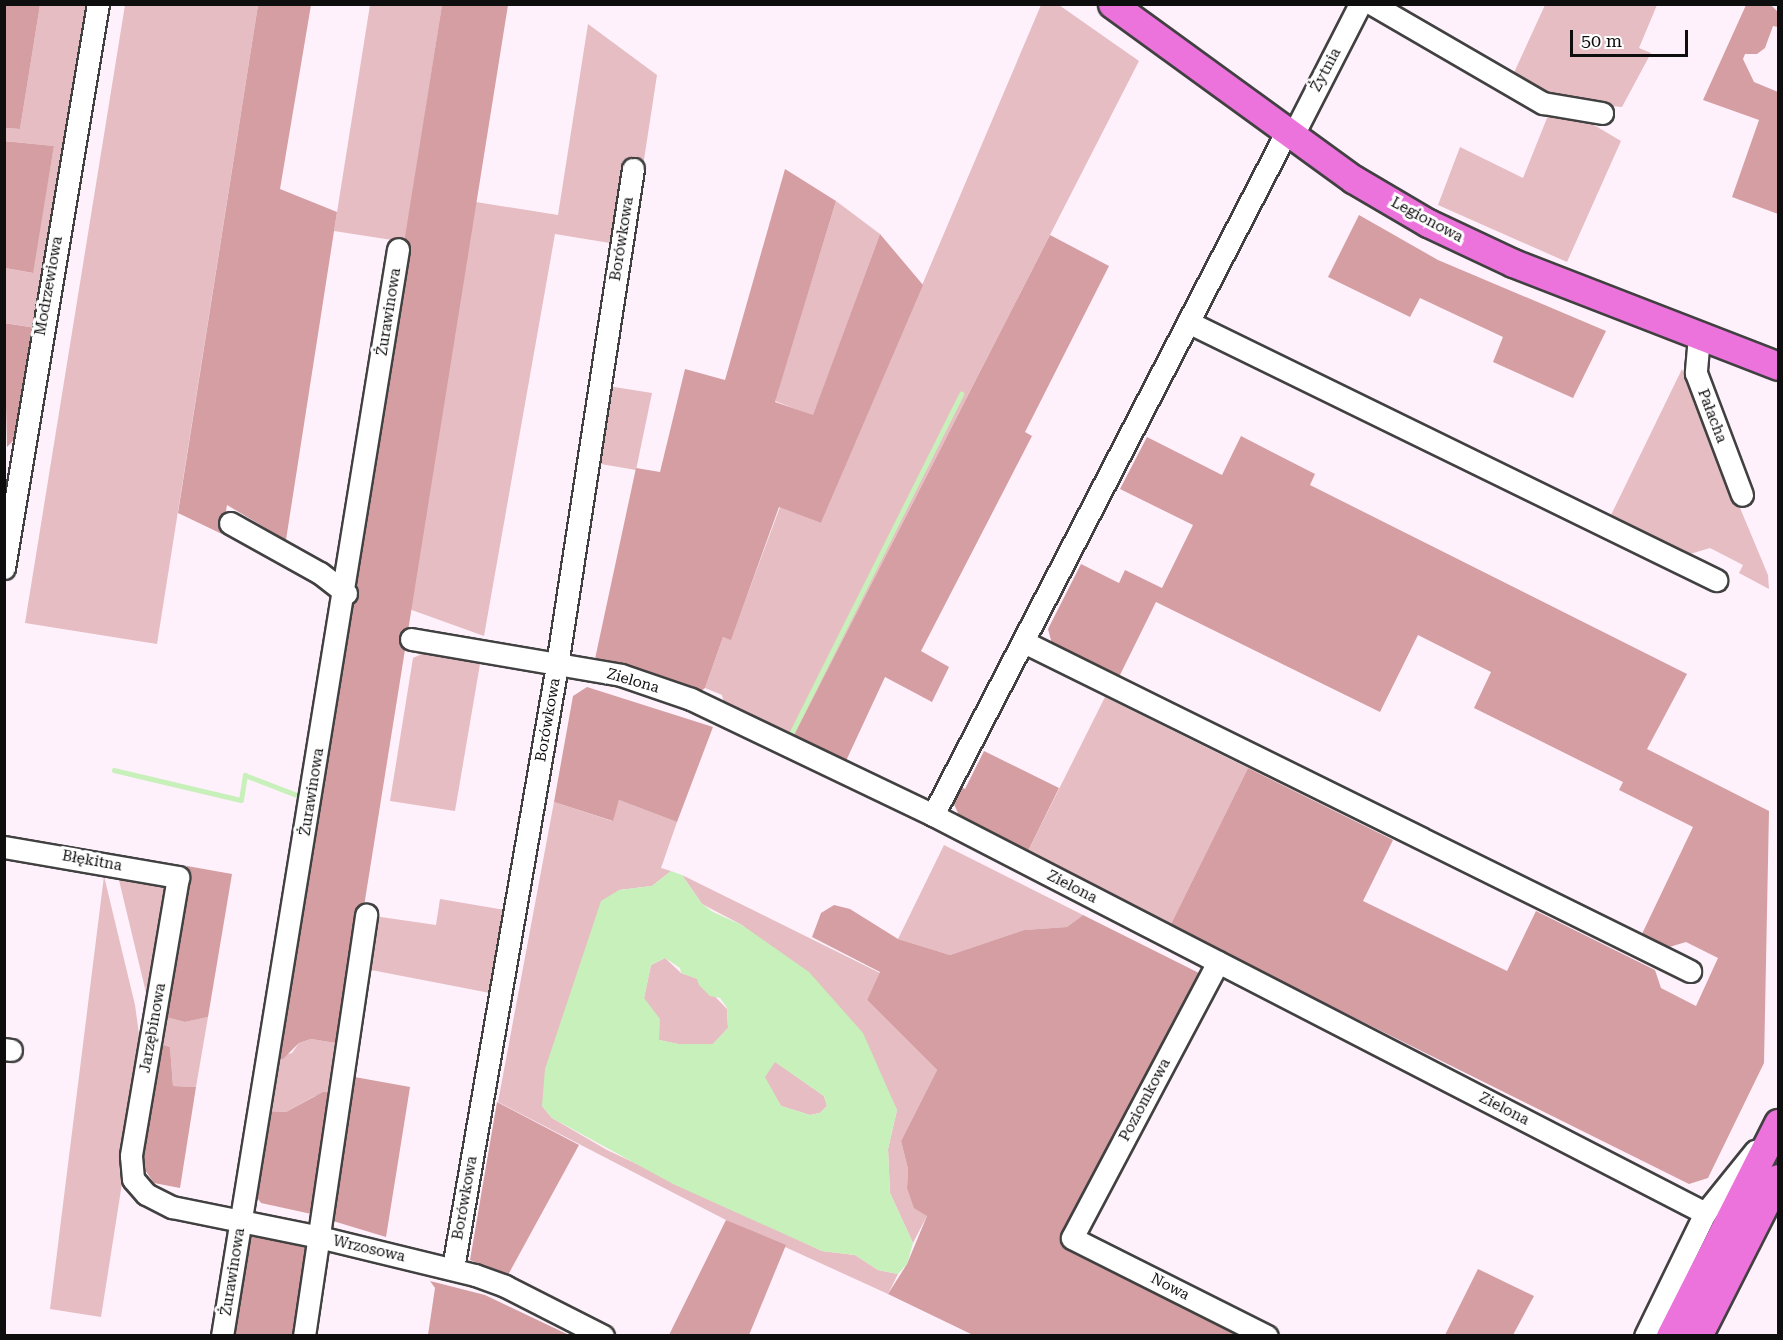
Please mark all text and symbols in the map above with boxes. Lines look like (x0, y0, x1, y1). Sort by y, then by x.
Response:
scale bar (1573, 18, 1692, 56)
text: 50 m (1581, 30, 1622, 51)
street label: Żytnia (1307, 45, 1345, 95)
street label: Legionowa (1388, 194, 1466, 246)
street label: Borówkowa (606, 196, 638, 282)
street label: Modrzewiowa (31, 235, 67, 337)
street label: Żurawinowa (373, 267, 405, 357)
street label: Pałacha (1694, 386, 1730, 446)
street label: Zielona (605, 665, 661, 697)
street label: Borówkowa (532, 677, 564, 763)
street label: Żurawinowa (296, 747, 328, 837)
street label: Błękitna (61, 847, 123, 875)
street label: Zielona (1044, 867, 1100, 907)
street label: Jarzębinowa (136, 982, 170, 1074)
street label: Poziomkowa (1116, 1055, 1174, 1145)
street label: Zielona (1476, 1089, 1532, 1129)
street label: Borówkowa (449, 1155, 481, 1241)
street label: Żurawinowa (217, 1227, 249, 1317)
street label: Wrzosowa (331, 1232, 407, 1266)
street label: Nowa (1148, 1270, 1192, 1304)

